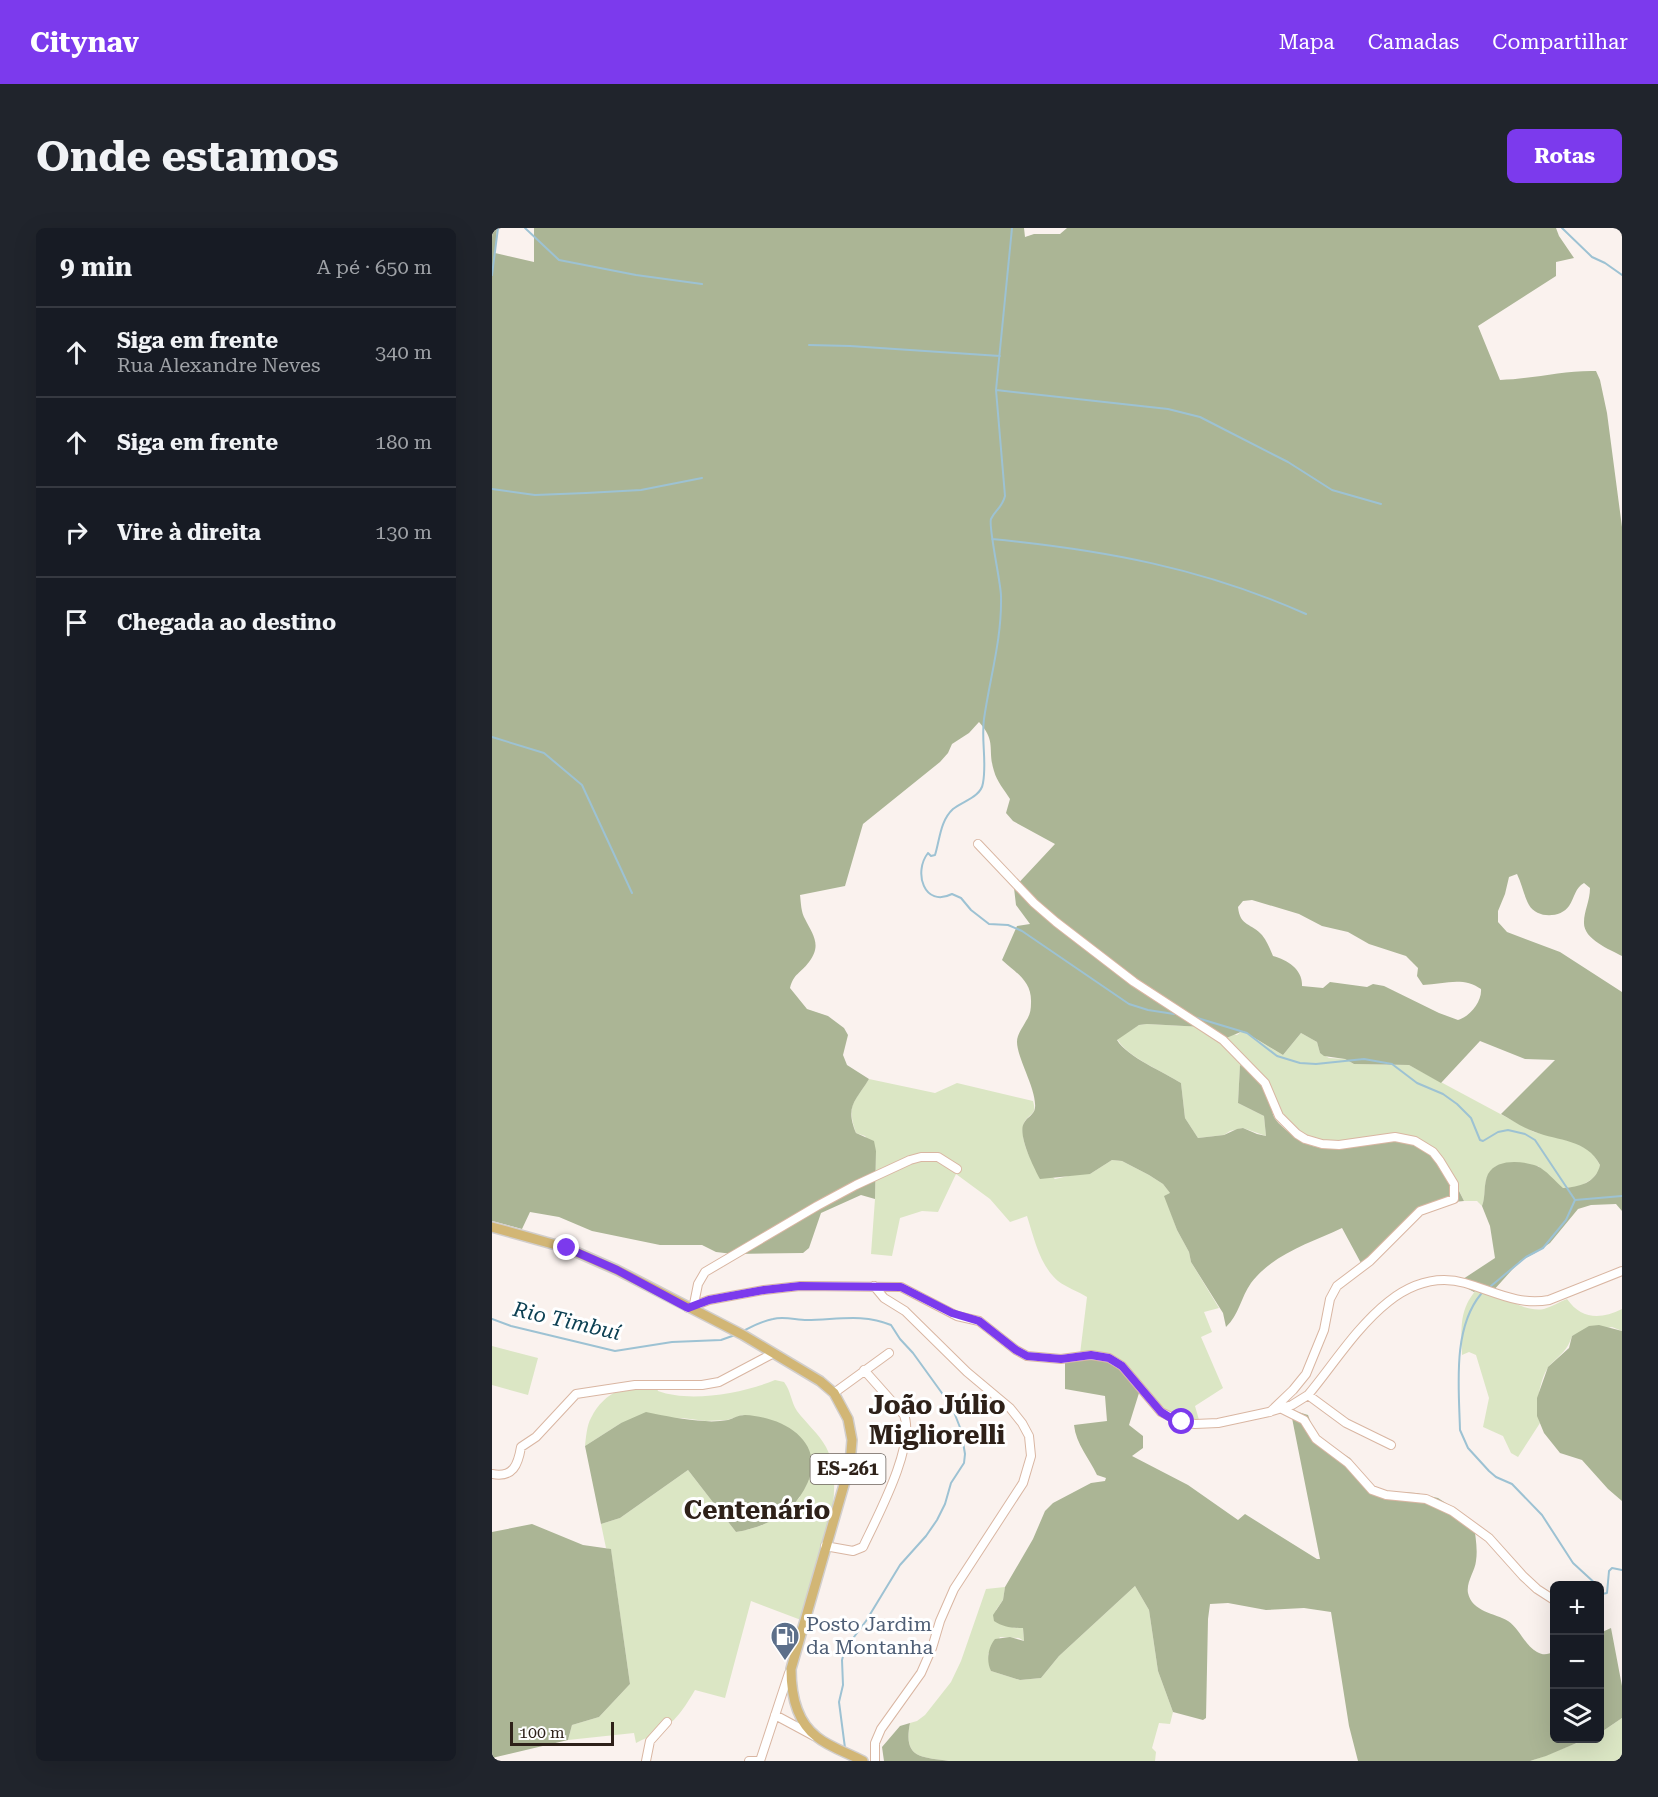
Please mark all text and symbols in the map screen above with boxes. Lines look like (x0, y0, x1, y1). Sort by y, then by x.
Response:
text: Citynav (30, 26, 139, 59)
text: Mapa (1279, 30, 1335, 54)
text: Camadas (1368, 30, 1459, 54)
text: Compartilhar (1492, 30, 1628, 54)
button: Rotas (1507, 129, 1622, 183)
text: Onde estamos (36, 132, 339, 181)
text: 9 min (60, 252, 132, 282)
text: A pé · 650 m (317, 255, 432, 279)
text: Siga em frente (117, 328, 278, 353)
icon: ahead (60, 336, 93, 369)
text: 340 m (375, 340, 432, 364)
text: Rua Alexandre Neves (117, 353, 320, 377)
icon: ahead (60, 426, 93, 459)
text: Siga em frente (117, 430, 278, 455)
text: 180 m (375, 430, 432, 454)
icon: right (60, 516, 93, 549)
text: Vire à direita (117, 520, 261, 545)
text: 130 m (375, 520, 432, 544)
icon: arrive (60, 606, 93, 639)
text: Chegada ao destino (117, 610, 336, 635)
route end (553, 1234, 579, 1260)
water label: Rio Timbuí (510, 1297, 623, 1345)
district label: João Júlio Migliorelli (869, 1390, 1006, 1450)
route start (1168, 1408, 1194, 1434)
road number: ES-261 (810, 1454, 886, 1484)
district label: Centenário (684, 1495, 830, 1525)
map controls (1550, 1581, 1604, 1743)
button: + (1550, 1581, 1604, 1635)
place label: Posto Jardim da Montanha (806, 1612, 933, 1659)
fuel station icon: Posto Jardim da Montanha (769, 1620, 801, 1662)
button: − (1550, 1635, 1604, 1689)
button: layers (1550, 1689, 1604, 1743)
scale bar (510, 1719, 614, 1746)
text: 100 m (519, 1723, 565, 1742)

